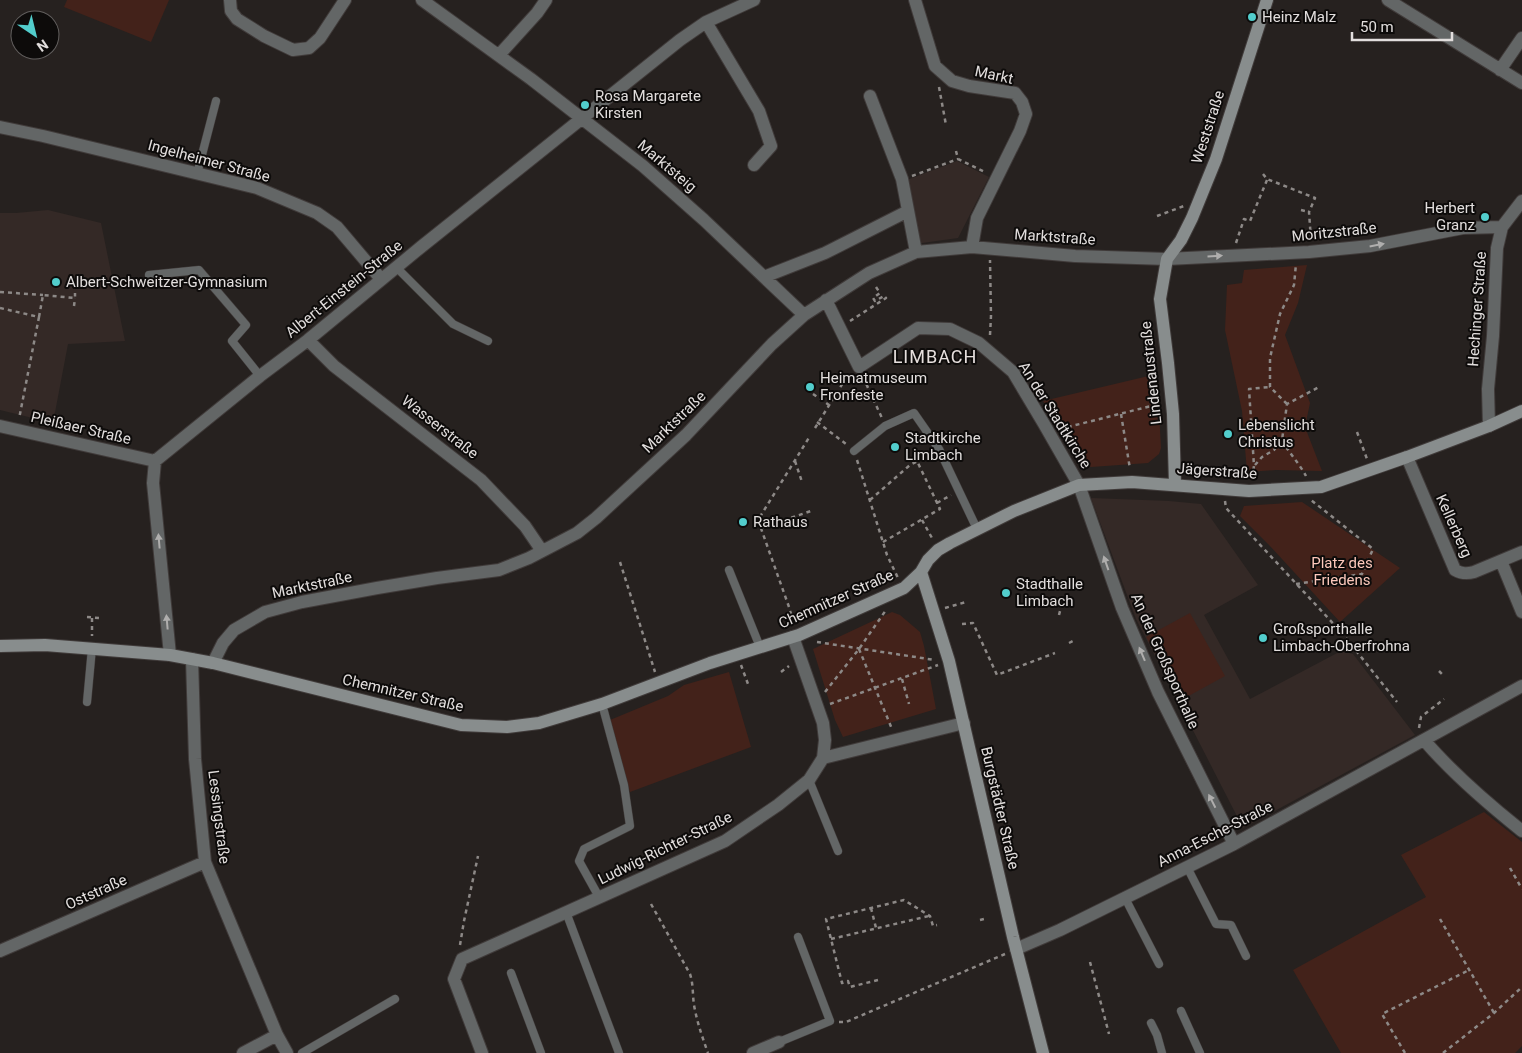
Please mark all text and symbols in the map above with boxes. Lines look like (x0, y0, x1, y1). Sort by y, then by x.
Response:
place label: Heinz Malz (1262, 8, 1336, 26)
north arrow (10, 10, 60, 60)
scale bar (1352, 10, 1452, 42)
marker: Heinz Malz (1246, 11, 1258, 23)
text: 50 m (1360, 18, 1394, 36)
text: N (34, 36, 51, 55)
street label: Markt (973, 62, 1015, 88)
place label: Rosa Margarete Kirsten (595, 87, 701, 122)
street label: Weststraße (1188, 88, 1228, 166)
marker: Rosa Margarete Kirsten (579, 99, 591, 111)
street label: Ingelheimer Straße (146, 136, 272, 186)
street label: Marktsteig (634, 136, 700, 196)
place label: Herbert Granz (1425, 199, 1475, 234)
marker: Herbert Granz (1479, 211, 1491, 223)
street label: Moritzstraße (1291, 219, 1377, 245)
street label: Marktstraße (1014, 225, 1096, 249)
street label: Albert-Einstein-Straße (282, 236, 406, 342)
one-way arrow (1370, 240, 1386, 248)
street label: Hechinger Straße (1464, 251, 1490, 367)
one-way arrow (1208, 252, 1224, 260)
place label: Albert-Schweitzer-Gymnasium (66, 273, 267, 291)
marker: Albert-Schweitzer-Gymnasium (50, 276, 62, 288)
street label: Lindenaustraße (1137, 320, 1165, 425)
district label: LIMBACH (893, 346, 977, 367)
street label: An der Stadtkirche (1015, 358, 1095, 472)
place label: Heimatmuseum Fronfeste (820, 369, 927, 404)
marker: Heimatmuseum Fronfeste (804, 381, 816, 393)
street label: Marktstraße (638, 387, 710, 457)
street label: Wasserstraße (398, 392, 482, 463)
street label: Pleißaer Straße (29, 408, 133, 448)
place label: Lebenslicht Christus (1238, 416, 1315, 451)
marker: Lebenslicht Christus (1222, 428, 1234, 440)
place label: Stadtkirche Limbach (905, 429, 981, 464)
marker: Stadtkirche Limbach (889, 441, 901, 453)
street label: Jägerstraße (1176, 459, 1258, 483)
street label: Kellerberg (1432, 492, 1476, 560)
place label: Rathaus (753, 513, 808, 531)
marker: Rathaus (737, 516, 749, 528)
one-way arrow (154, 533, 162, 549)
park label: Platz des Friedens (1311, 554, 1373, 589)
one-way arrow (1102, 555, 1109, 570)
street label: Chemnitzer Straße (776, 566, 896, 632)
street label: Marktstraße (270, 568, 354, 602)
place label: Stadthalle Limbach (1016, 575, 1083, 610)
marker: Stadthalle Limbach (1000, 587, 1012, 599)
street label: An der Großsporthalle (1127, 590, 1203, 732)
one-way arrow (163, 614, 171, 630)
place label: Großsporthalle Limbach-Oberfrohna (1273, 620, 1410, 655)
marker: Großsporthalle Limbach-Oberfrohna (1257, 632, 1269, 644)
one-way arrow (1137, 647, 1145, 661)
street label: Chemnitzer Straße (341, 670, 465, 716)
street label: Burgstädter Straße (977, 745, 1023, 871)
street label: Lessingstraße (204, 769, 234, 865)
one-way arrow (1208, 794, 1216, 808)
street label: Anna-Esche-Straße (1154, 797, 1276, 871)
street label: Ludwig-Richter-Straße (595, 808, 735, 888)
street label: Oststraße (62, 870, 130, 914)

